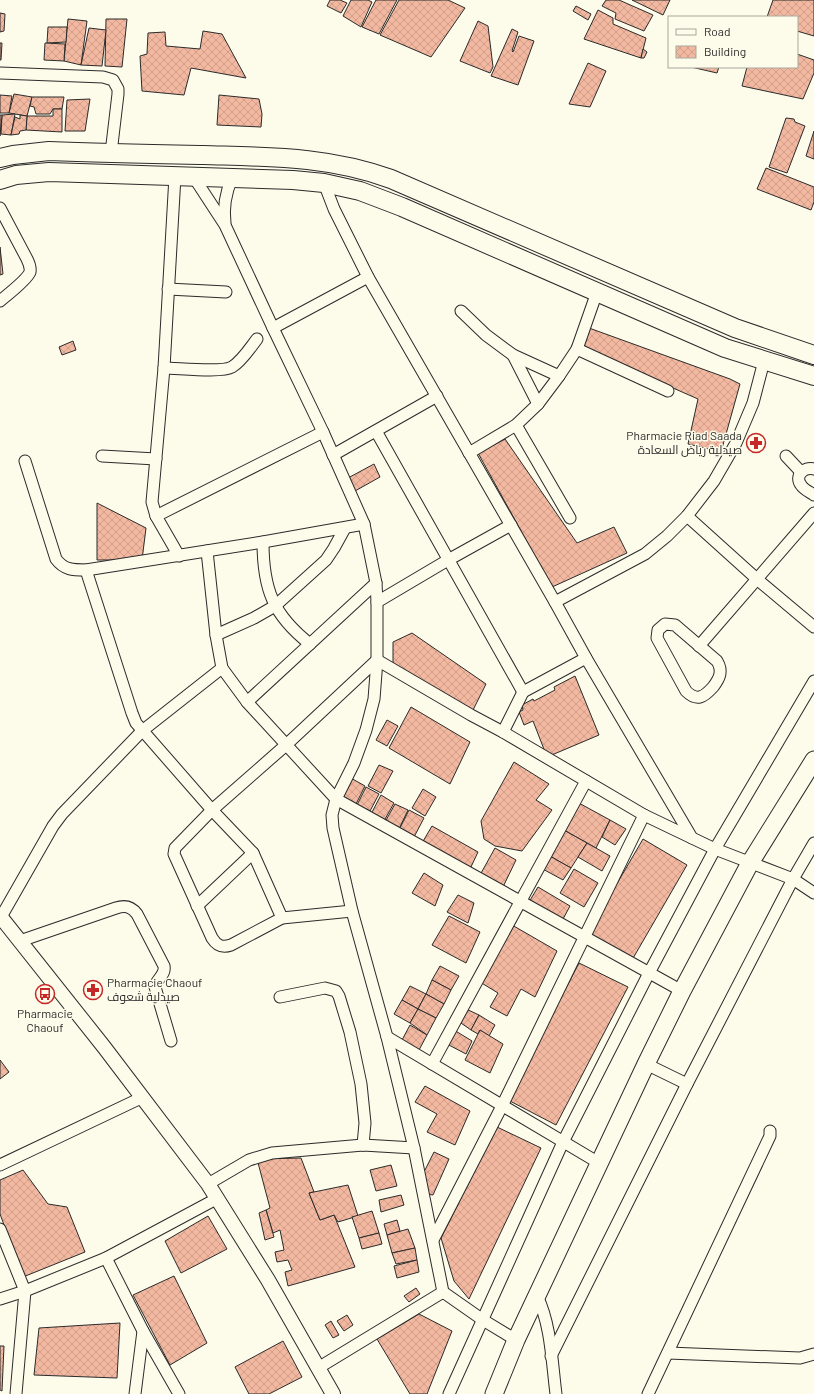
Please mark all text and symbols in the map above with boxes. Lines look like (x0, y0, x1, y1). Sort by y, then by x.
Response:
legend (668, 16, 798, 68)
text: Road (704, 24, 731, 38)
text: Building (704, 44, 746, 58)
place label: Pharmacie Riad Saada صيدلية رياض السعادة (626, 428, 742, 457)
pharmacy icon: Pharmacie Riad Saada صيدلية رياض السعادة (745, 432, 767, 454)
place label: Pharmacie Chaouf صيدلية شعوف (107, 975, 202, 1004)
pharmacy icon: Pharmacie Chaouf صيدلية شعوف (82, 979, 104, 1001)
bus stop icon: Pharmacie Chaouf (34, 983, 56, 1005)
place label: Pharmacie Chaouf (17, 1006, 73, 1034)

